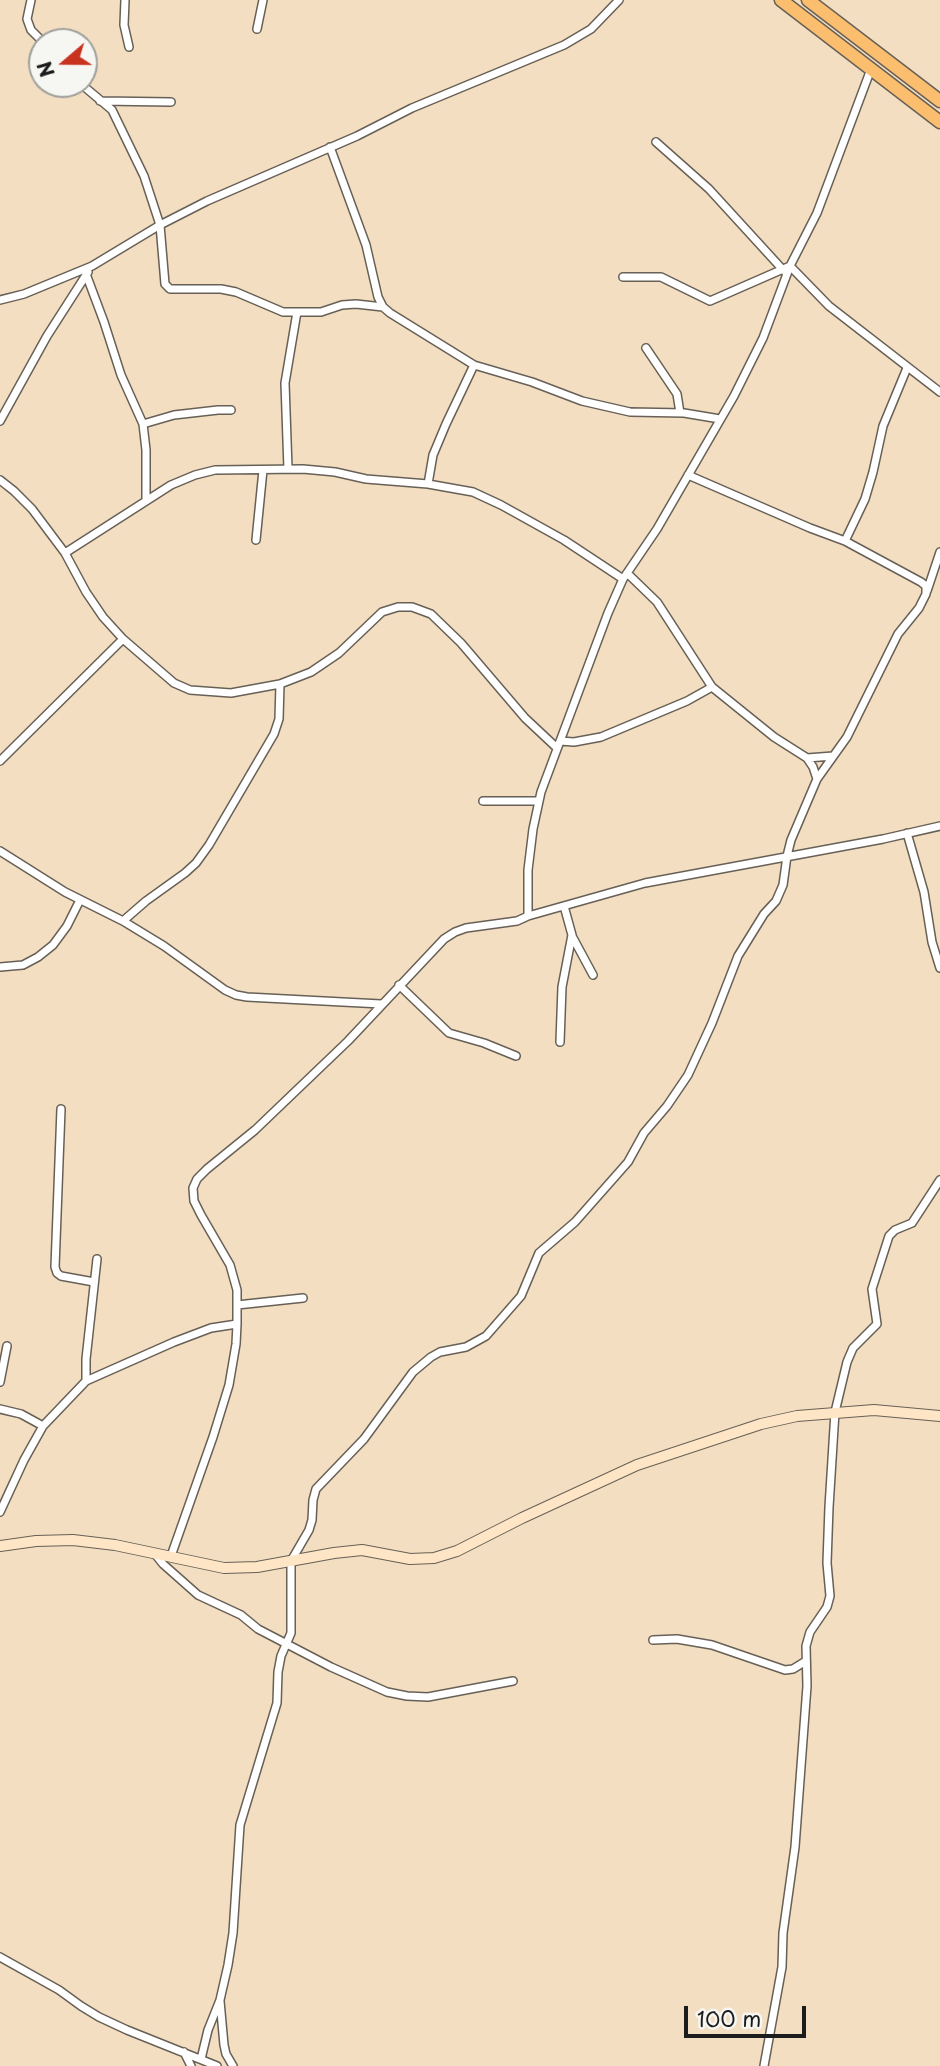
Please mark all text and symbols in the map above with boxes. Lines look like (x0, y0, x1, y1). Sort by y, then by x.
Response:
north arrow (28, 28, 98, 98)
text: N (29, 58, 61, 81)
scale bar (688, 1993, 810, 2037)
text: 100 m (697, 2002, 761, 2034)

